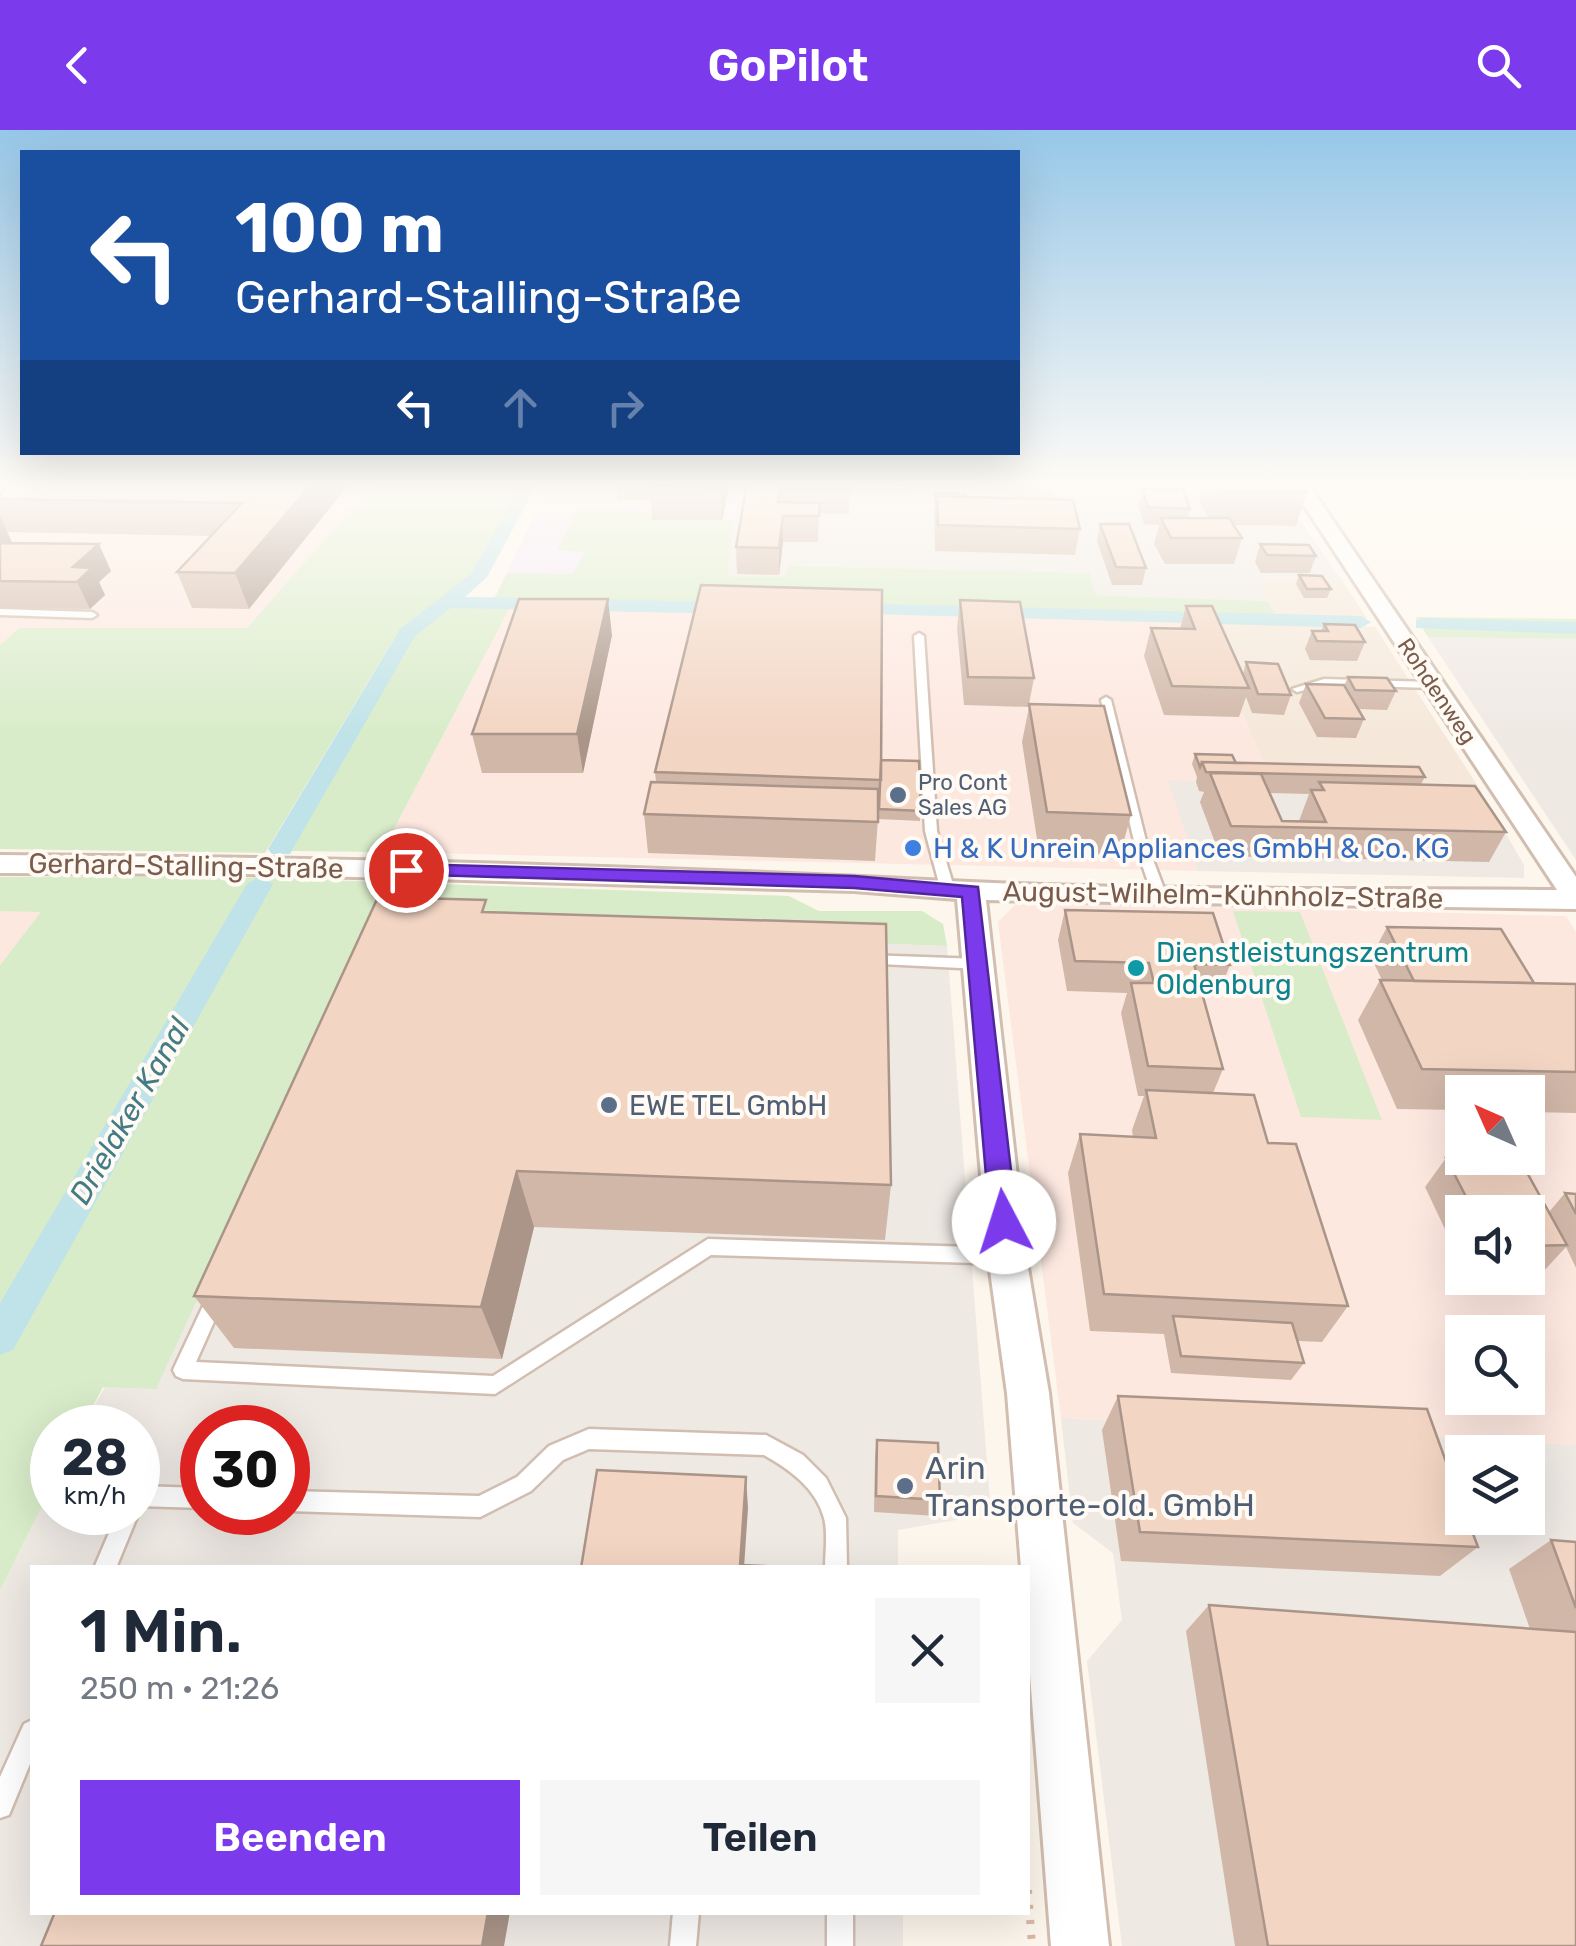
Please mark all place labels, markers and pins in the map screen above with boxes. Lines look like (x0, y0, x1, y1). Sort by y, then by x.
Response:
place label: Pro Cont Sales AG (918, 769, 1008, 821)
marker: Pro Cont Sales AG (887, 784, 909, 806)
pin (364, 828, 449, 913)
place label: H & K Unrein Appliances GmbH & Co. KG (933, 832, 1450, 865)
marker: H & K Unrein Appliances GmbH & Co. KG (902, 837, 924, 859)
place label: Dienstleistungszentrum Oldenburg (1156, 936, 1469, 1001)
marker: Dienstleistungszentrum Oldenburg (1125, 957, 1147, 979)
place label: EWE TEL GmbH (629, 1089, 827, 1122)
marker: EWE TEL GmbH (598, 1094, 620, 1116)
place label: Arin Transporte-old. GmbH (925, 1449, 1255, 1524)
marker: Arin Transporte-old. GmbH (894, 1475, 916, 1497)

